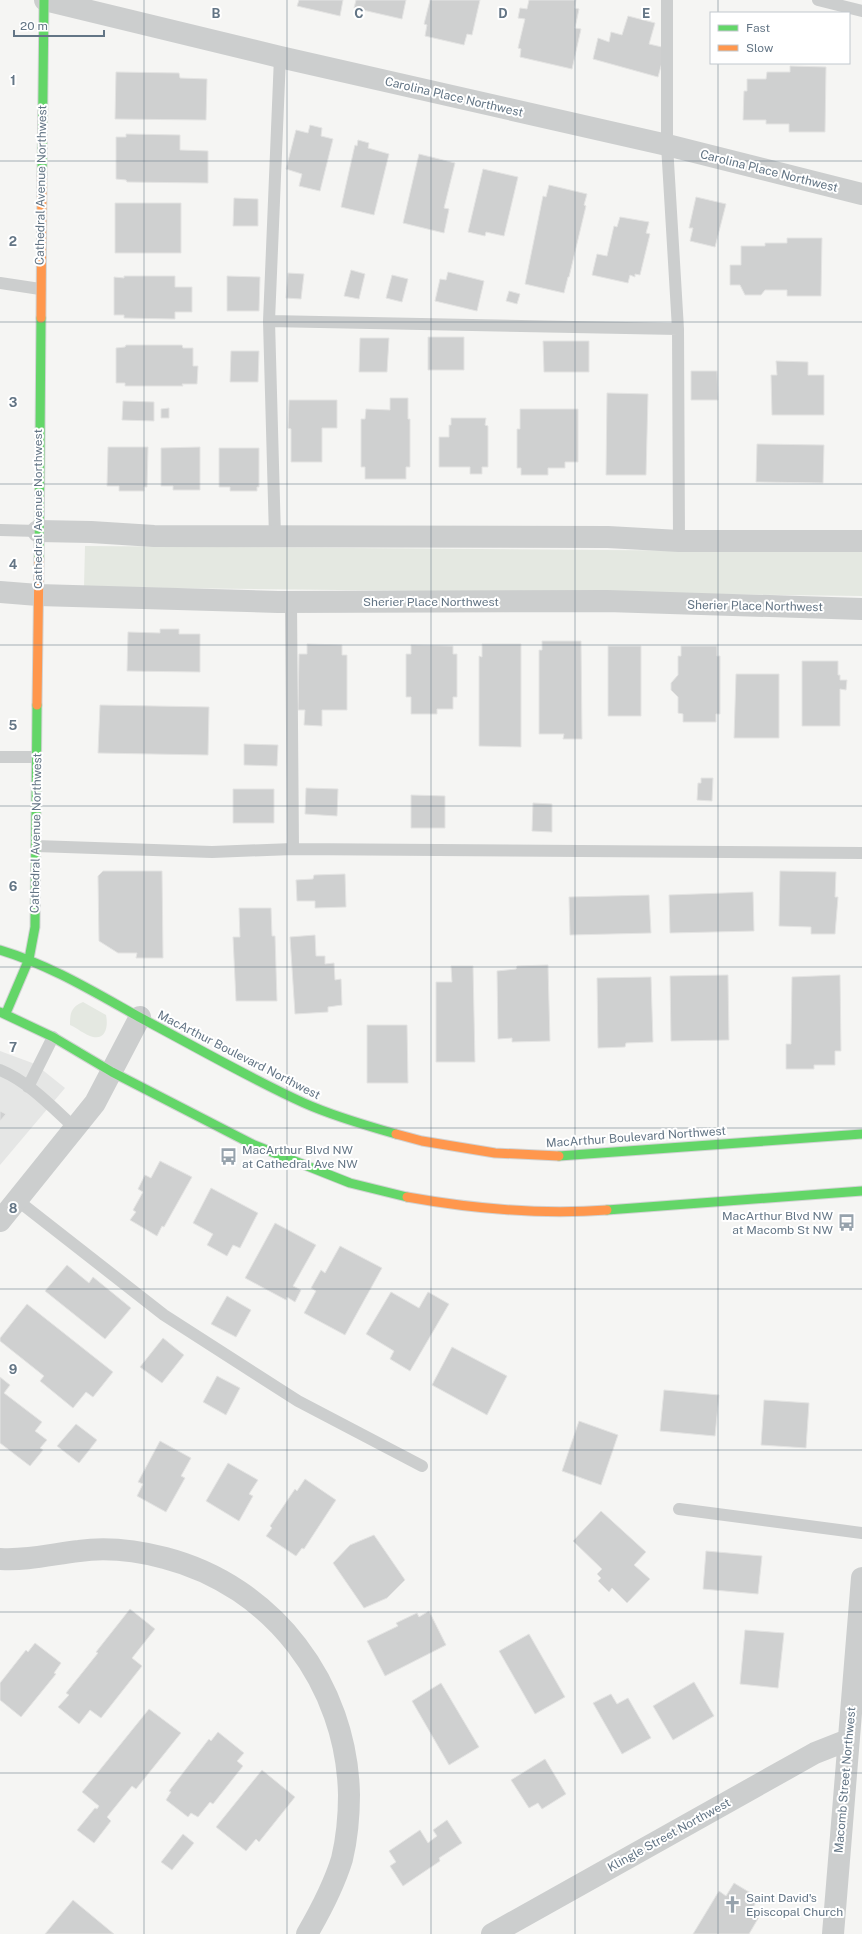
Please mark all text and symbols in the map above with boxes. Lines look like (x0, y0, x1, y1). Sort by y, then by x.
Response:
text: B (212, 6, 221, 21)
text: C (354, 6, 364, 21)
text: D (498, 6, 508, 21)
text: E (642, 6, 650, 21)
scale bar (14, 12, 104, 38)
legend (710, 12, 850, 64)
text: 20 m (20, 19, 48, 33)
text: Fast (746, 21, 771, 35)
text: Slow (746, 41, 774, 55)
text: 1 (10, 73, 16, 88)
street label: Carolina Place Northwest (383, 74, 525, 120)
street label: Cathedral Avenue Northwest (33, 104, 49, 265)
street label: Carolina Place Northwest (699, 147, 840, 195)
text: 2 (9, 234, 17, 249)
text: 3 (9, 395, 18, 410)
street label: Cathedral Avenue Northwest (31, 429, 45, 589)
text: 4 (9, 557, 18, 572)
street label: Sherier Place Northwest (363, 595, 499, 609)
street label: Sherier Place Northwest (687, 598, 823, 614)
text: 5 (9, 718, 18, 733)
street label: Cathedral Avenue Northwest (28, 752, 44, 913)
text: 6 (9, 879, 18, 894)
street label: MacArthur Boulevard Northwest (155, 1008, 323, 1102)
text: 7 (9, 1040, 17, 1055)
street label: MacArthur Boulevard Northwest (546, 1124, 727, 1150)
place label: MacArthur Blvd NW at Cathedral Ave NW (242, 1143, 358, 1171)
bus stop icon: MacArthur Blvd NW at Cathedral Ave NW (219, 1147, 239, 1167)
text: 8 (9, 1201, 18, 1216)
place label: MacArthur Blvd NW at Macomb St NW (722, 1209, 834, 1237)
bus stop icon: MacArthur Blvd NW at Macomb St NW (836, 1213, 856, 1233)
text: 9 (9, 1362, 17, 1377)
street label: Macomb Street Northwest (832, 1706, 858, 1854)
street label: Klingle Street Northwest (605, 1795, 733, 1875)
place label: Saint David's Episcopal Church (746, 1891, 843, 1919)
church icon: Saint David's Episcopal Church (723, 1895, 743, 1915)

